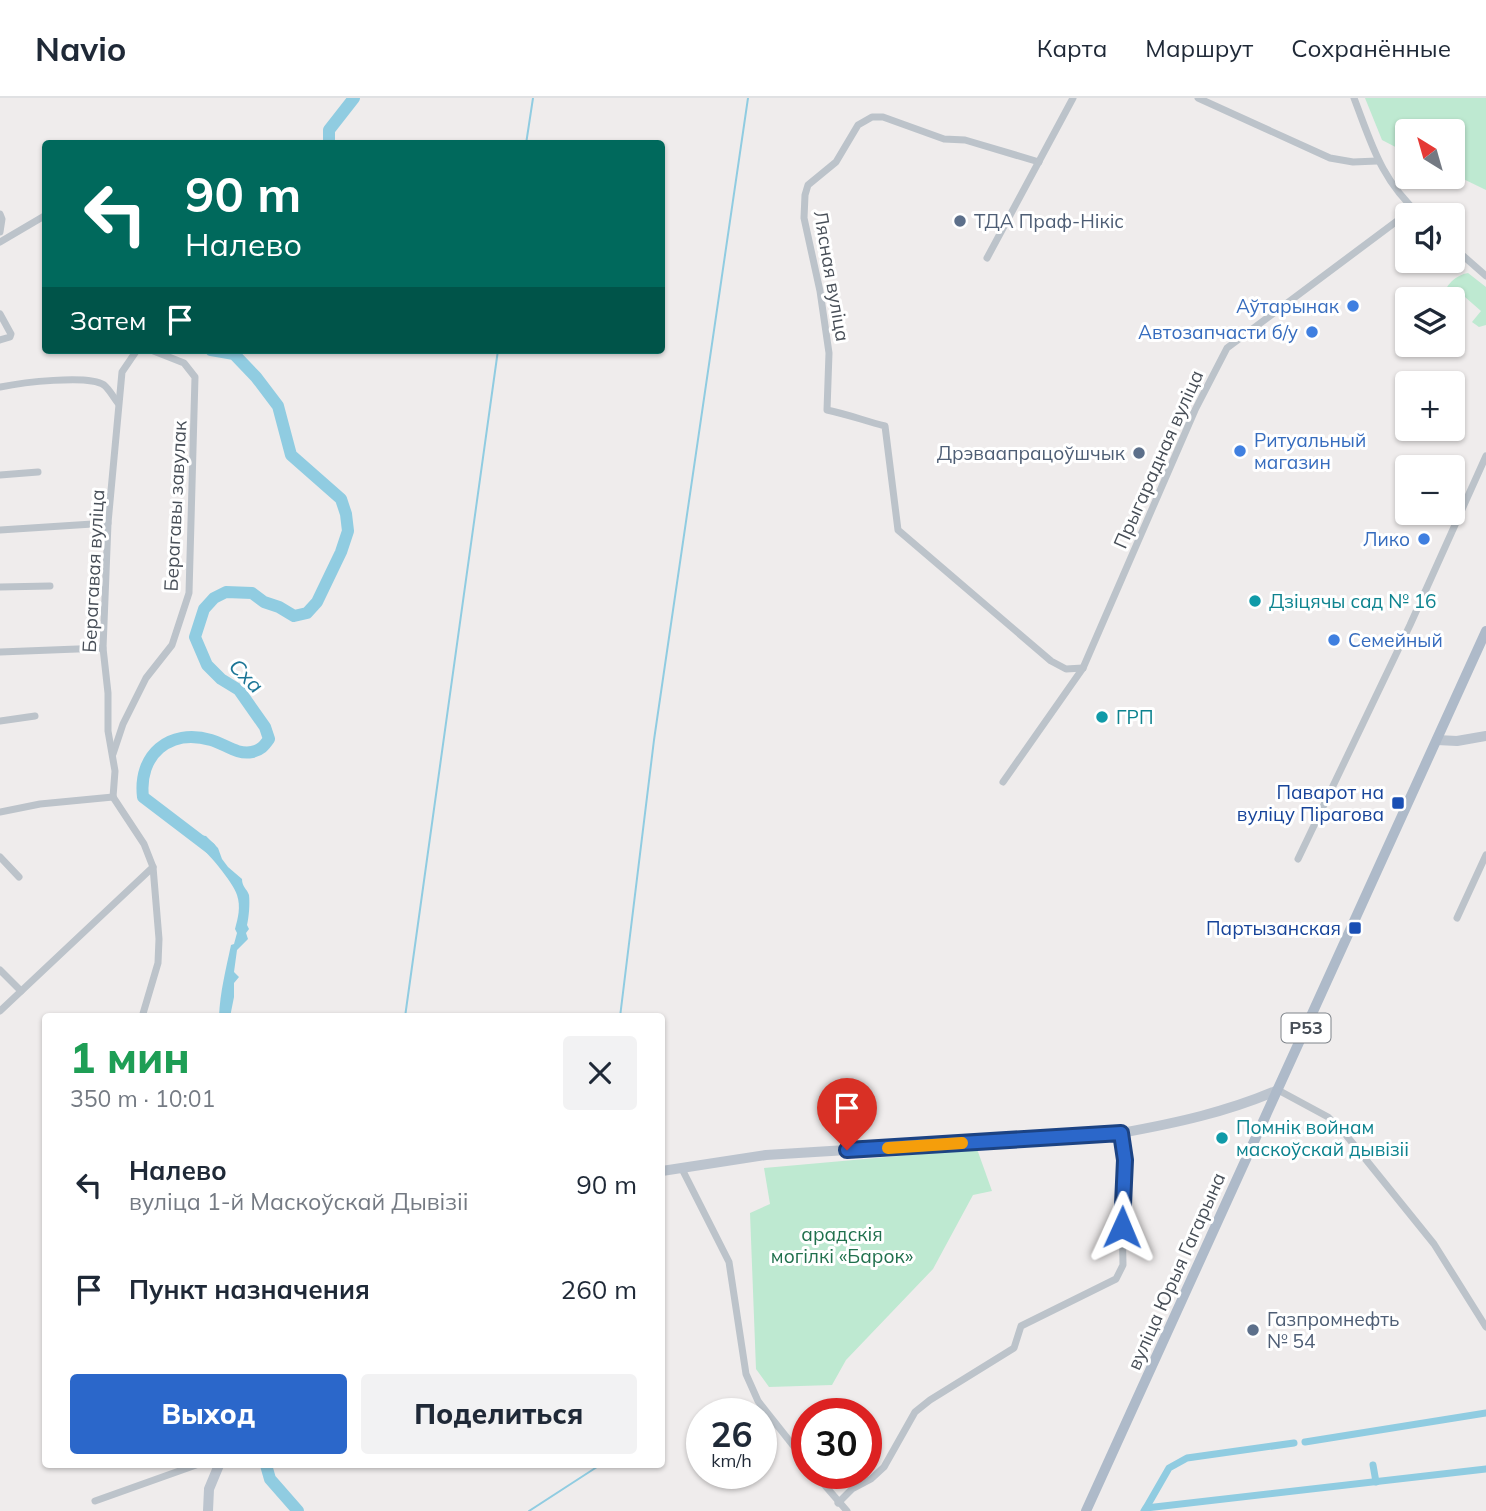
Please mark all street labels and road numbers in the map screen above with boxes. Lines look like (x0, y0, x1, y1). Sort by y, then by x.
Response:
street label: Лясная вуліца (809, 209, 855, 343)
street label: Прыгарадная вуліца (1108, 366, 1208, 552)
street label: Берагавы завулак (159, 419, 191, 592)
street label: Берагавая вуліца (77, 489, 109, 653)
road number: Р53 (1282, 1014, 1330, 1043)
street label: вуліца Юрыя Гагарына (1122, 1169, 1230, 1373)

